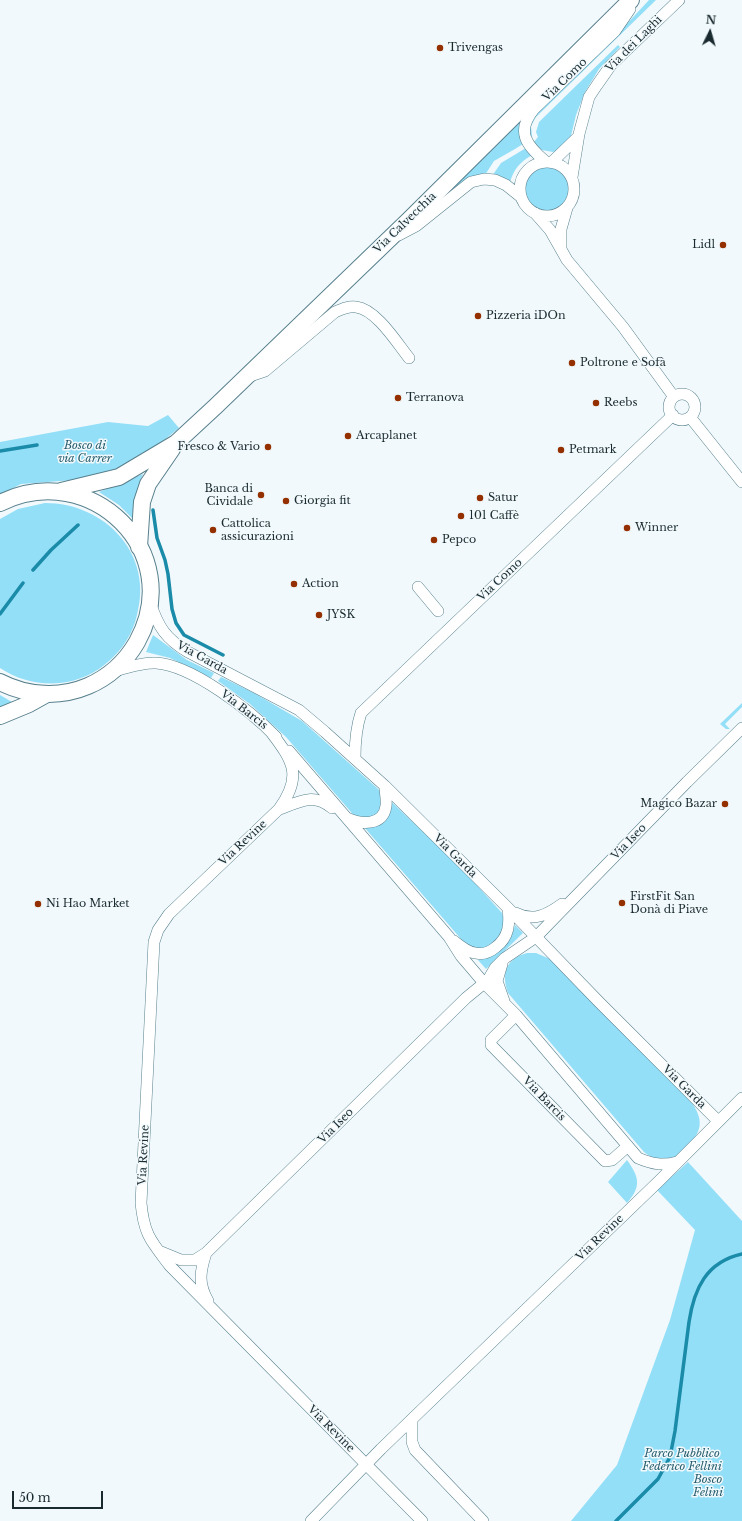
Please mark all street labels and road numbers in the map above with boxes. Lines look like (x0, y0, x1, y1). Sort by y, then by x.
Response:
street label: Via dei Laghi (603, 13, 665, 75)
street label: Via Como (540, 56, 590, 104)
street label: Via Calvecchia (371, 190, 439, 256)
street label: Via Como (475, 556, 525, 604)
street label: Via Garda (174, 639, 230, 677)
street label: Via Barcis (218, 688, 270, 732)
street label: Via Revine (216, 818, 270, 868)
street label: Via Iseo (609, 821, 649, 863)
street label: Via Garda (431, 832, 479, 880)
street label: Via Garda (660, 1063, 708, 1111)
street label: Via Barcis (520, 1074, 568, 1124)
street label: Via Iseo (316, 1106, 356, 1146)
street label: Via Revine (136, 1124, 152, 1186)
street label: Via Revine (574, 1212, 626, 1264)
street label: Via Revine (305, 1403, 357, 1455)

